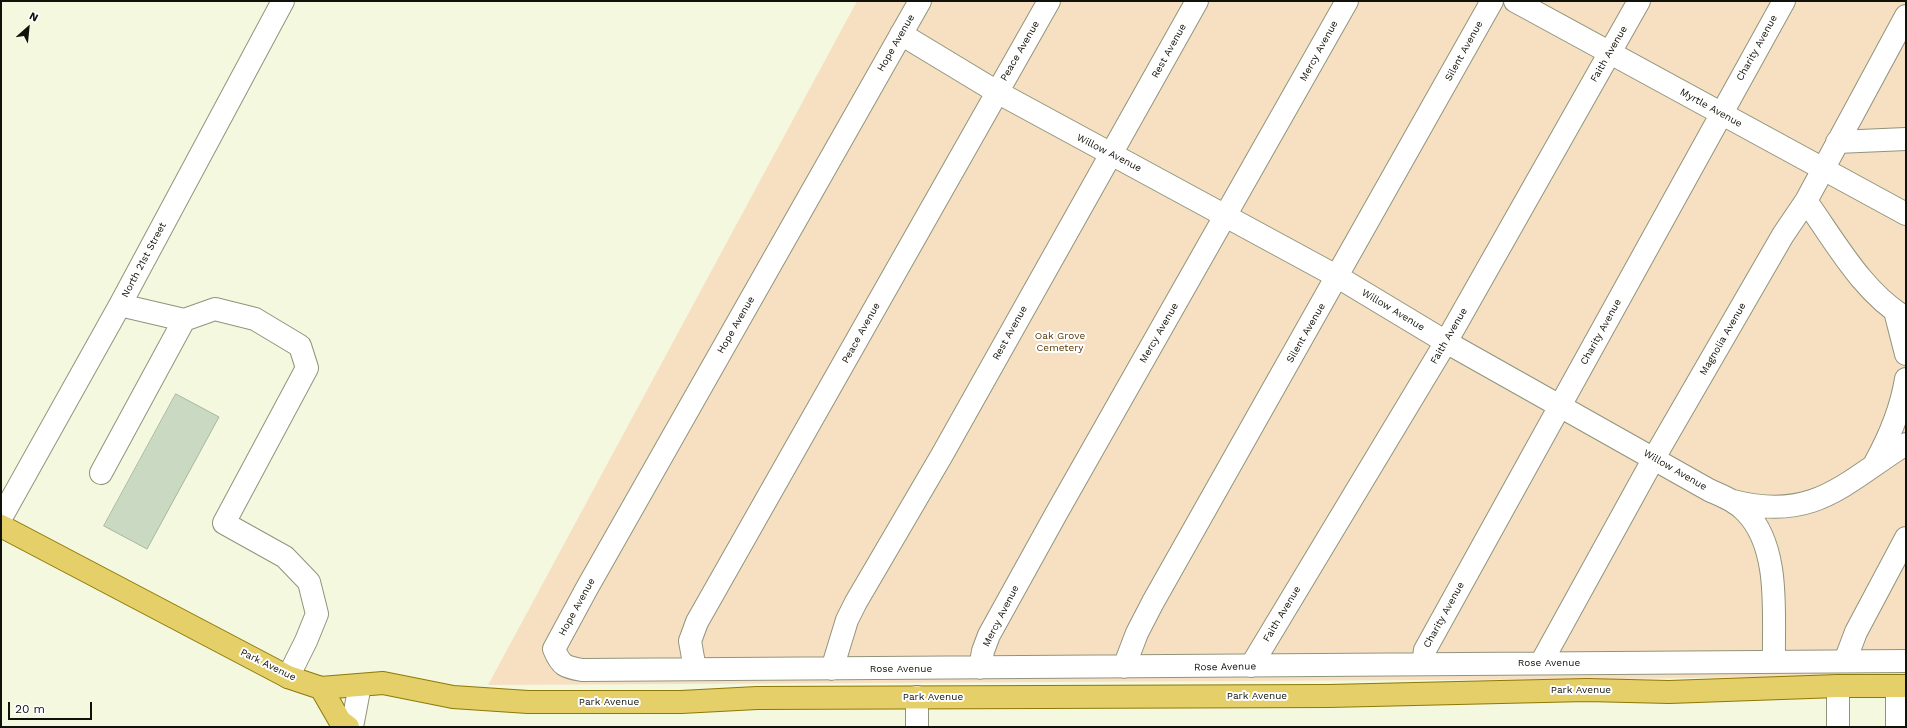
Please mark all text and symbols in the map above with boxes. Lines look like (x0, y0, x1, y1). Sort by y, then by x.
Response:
north arrow (8, 8, 48, 48)
text: N (27, 9, 40, 25)
street label: Hope Avenue (875, 12, 917, 74)
street label: Charity Avenue (1734, 13, 1780, 83)
street label: Peace Avenue (998, 19, 1042, 83)
street label: Mercy Avenue (1297, 19, 1341, 83)
street label: Silent Avenue (1443, 19, 1485, 83)
street label: Rest Avenue (1149, 22, 1189, 80)
street label: Faith Avenue (1588, 24, 1630, 84)
street label: Myrtle Avenue (1678, 86, 1744, 130)
street label: Willow Avenue (1074, 131, 1144, 175)
street label: North 21st Street (119, 220, 169, 300)
street label: Willow Avenue (1359, 286, 1427, 334)
street label: Hope Avenue (715, 294, 757, 356)
street label: Charity Avenue (1578, 297, 1624, 367)
street label: Peace Avenue (839, 301, 883, 365)
street label: Mercy Avenue (1137, 301, 1181, 365)
street label: Silent Avenue (1284, 301, 1328, 365)
street label: Magnolia Avenue (1697, 301, 1749, 377)
street label: Rest Avenue (990, 304, 1030, 362)
street label: Faith Avenue (1428, 306, 1470, 366)
park label: Oak Grove Cemetery (1035, 330, 1085, 354)
street label: Willow Avenue (1641, 447, 1709, 493)
street label: Hope Avenue (556, 576, 598, 638)
street label: Charity Avenue (1421, 580, 1467, 650)
street label: Mercy Avenue (980, 583, 1022, 649)
street label: Faith Avenue (1261, 584, 1303, 644)
street label: Park Avenue (238, 646, 298, 684)
street label: Rose Avenue (1518, 657, 1580, 669)
street label: Rose Avenue (1194, 660, 1256, 674)
street label: Rose Avenue (870, 663, 932, 675)
street label: Park Avenue (1551, 684, 1611, 696)
street label: Park Avenue (1227, 690, 1287, 702)
street label: Park Avenue (903, 691, 963, 703)
scale bar (10, 694, 94, 720)
street label: Park Avenue (579, 696, 639, 708)
text: 20 m (15, 702, 45, 716)

